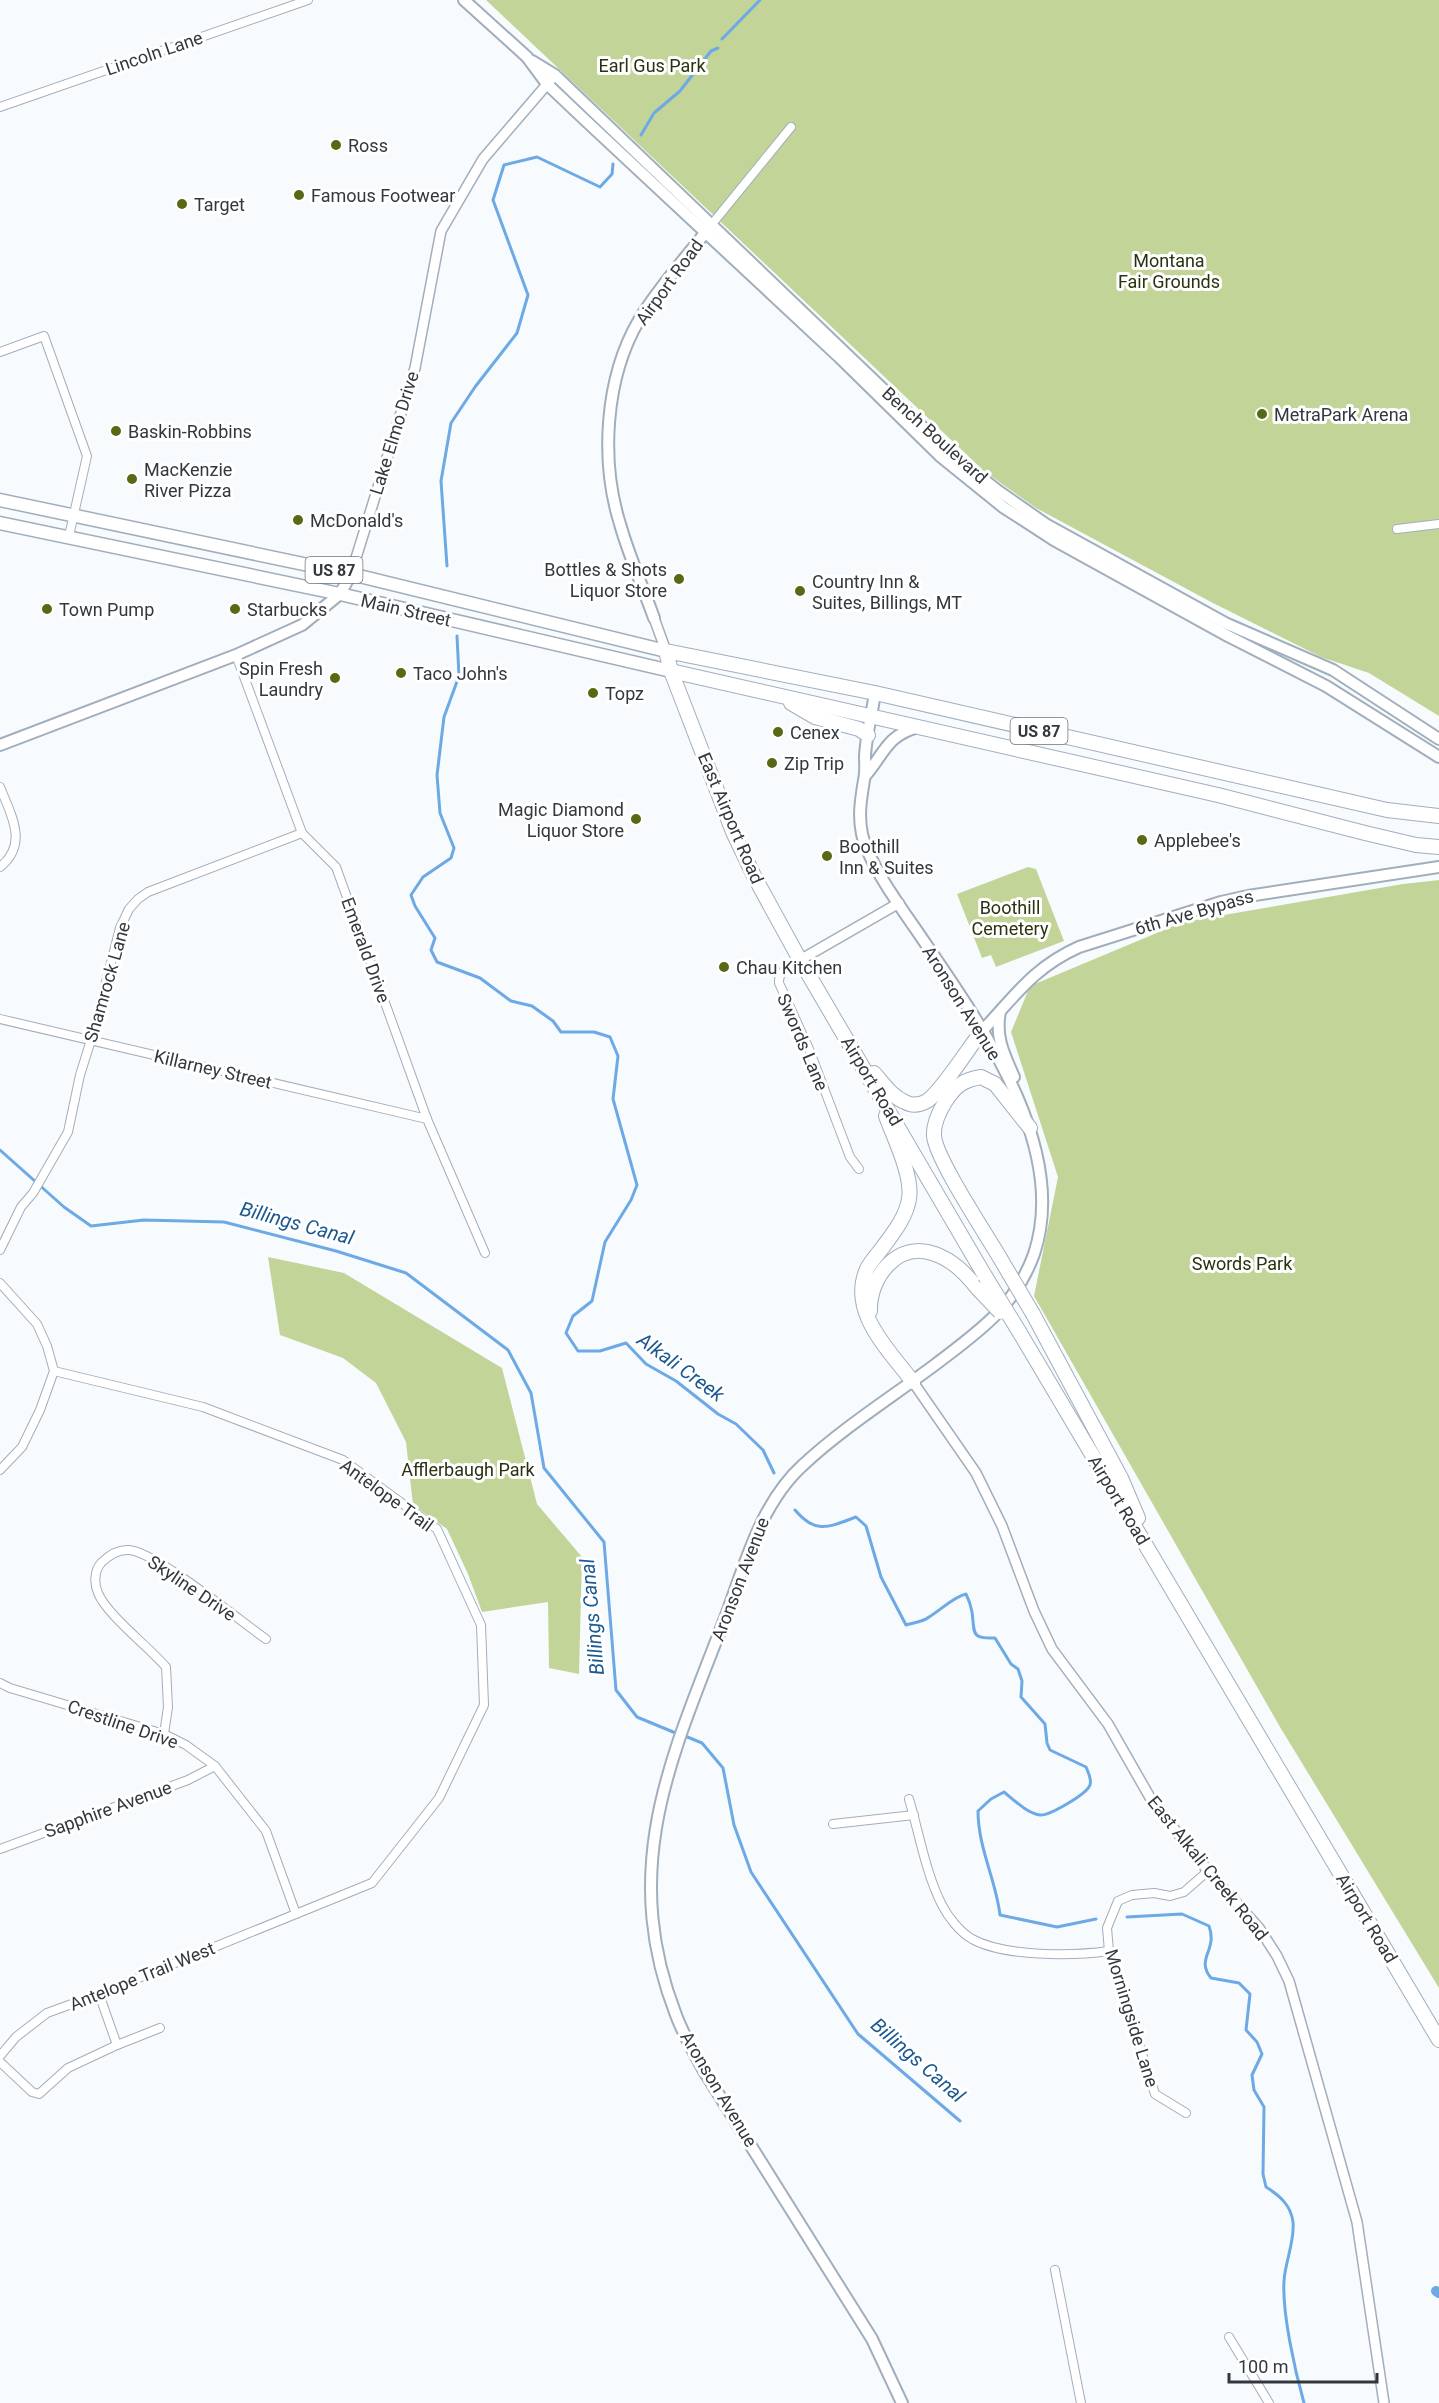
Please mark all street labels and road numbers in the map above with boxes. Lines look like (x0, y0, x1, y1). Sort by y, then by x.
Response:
street label: Lincoln Lane (103, 27, 205, 79)
street label: Airport Road (631, 235, 707, 329)
street label: Lake Elmo Drive (365, 369, 423, 497)
street label: Bench Boulevard (878, 382, 992, 488)
road number: US 87 (306, 557, 362, 583)
street label: Main Street (359, 589, 453, 631)
road number: US 87 (1010, 718, 1068, 744)
street label: East Airport Road (694, 749, 768, 887)
street label: 6th Ave Bypass (1132, 885, 1256, 939)
street label: Emerald Drive (337, 894, 395, 1006)
street label: Shamrock Lane (80, 919, 134, 1045)
street label: Aronson Avenue (918, 942, 1006, 1064)
street label: Swords Lane (773, 990, 833, 1094)
street label: Airport Road (837, 1032, 907, 1130)
street label: Killarney Street (152, 1045, 274, 1093)
street label: Airport Road (1084, 1451, 1154, 1549)
street label: Antelope Trail (336, 1454, 438, 1536)
street label: Aronson Avenue (707, 1514, 773, 1644)
street label: Skyline Drive (144, 1551, 240, 1625)
street label: Crestline Drive (65, 1695, 181, 1753)
street label: Sapphire Avenue (42, 1776, 174, 1842)
street label: East Alkali Creek Road (1143, 1792, 1273, 1944)
street label: Airport Road (1332, 1869, 1402, 1967)
street label: Antelope Trail West (66, 1937, 218, 2015)
street label: Morningside Lane (1101, 1946, 1163, 2090)
street label: Aronson Avenue (676, 2028, 762, 2150)

